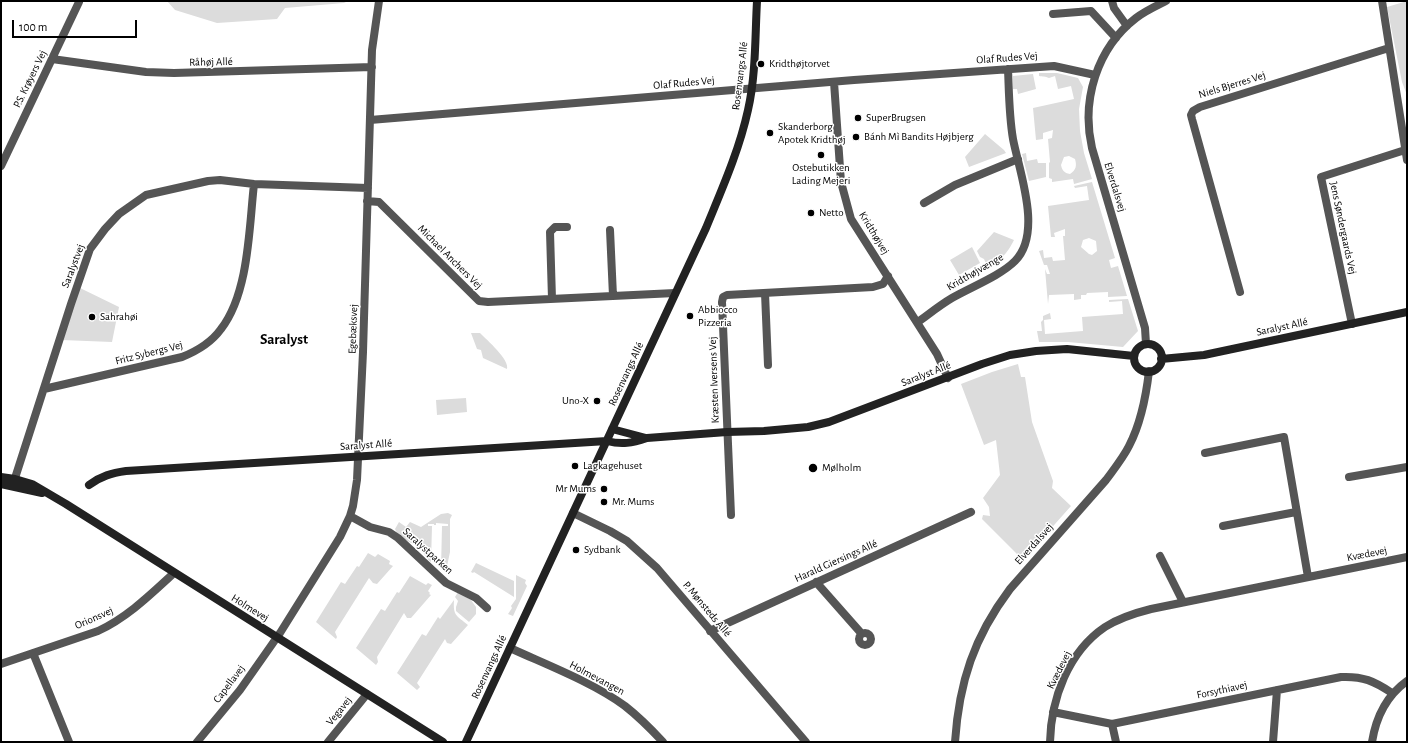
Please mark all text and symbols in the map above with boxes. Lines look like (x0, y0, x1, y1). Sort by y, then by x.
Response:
scale bar (14, 12, 139, 38)
text: 100 m (19, 21, 47, 33)
street label: Rosenvangs Allé (729, 41, 751, 111)
street label: P.S. Krøyers Vej (10, 48, 50, 110)
street label: Olaf Rudes Vej (976, 49, 1038, 67)
street label: Råhøj Allé (189, 55, 233, 69)
place label: Kridthøjtorvet (769, 57, 830, 71)
marker: Kridthøjtorvet (756, 59, 766, 69)
street label: Niels Bjerres Vej (1197, 69, 1267, 101)
street label: Olaf Rudes Vej (653, 74, 715, 92)
place label: SuperBrugsen (866, 111, 926, 125)
marker: SuperBrugsen (853, 113, 863, 123)
place label: Skanderborg Apotek Kridthøj (778, 120, 846, 146)
marker: Skanderborg Apotek Kridthøj (765, 128, 775, 138)
place label: Bánh Mì Bandits Højbjerg (864, 130, 974, 144)
marker: Bánh Mì Bandits Højbjerg (851, 132, 861, 142)
marker: Ostebutikken Lading Mejeri (816, 150, 826, 160)
place label: Ostebutikken Lading Mejeri (792, 161, 850, 187)
street label: Elverdalsvej (1101, 161, 1129, 213)
street label: Jens Søndergaards Vej (1327, 181, 1359, 275)
place label: Netto (819, 206, 844, 220)
marker: Netto (806, 208, 816, 218)
street label: Kridthøjvej (856, 209, 892, 257)
street label: Michael Anchers Vej (415, 222, 485, 292)
street label: Saralystvej (59, 242, 87, 290)
street label: Kridthøjvænge (944, 250, 1006, 294)
place label: Abbiocco Pizzeria (698, 303, 738, 329)
street label: Egebæksvej (346, 304, 360, 354)
place label: Sahrahøi (100, 310, 138, 324)
marker: Abbiocco Pizzeria (685, 311, 695, 321)
marker: Sahrahøi (87, 312, 97, 322)
street label: Saralyst Allé (1255, 315, 1309, 339)
district label: Saralyst (260, 330, 308, 348)
street label: Kræsten Iversens Vej (706, 336, 722, 424)
street label: Fritz Sybergs Vej (114, 338, 184, 368)
street label: Rosenvangs Allé (605, 340, 647, 408)
street label: Saralyst Allé (899, 358, 953, 390)
place label: Uno-X (562, 394, 589, 408)
marker: Uno-X (592, 396, 602, 406)
street label: Saralyst Allé (340, 437, 392, 453)
place label: Lagkagehuset (583, 459, 642, 473)
marker: Lagkagehuset (570, 461, 580, 471)
place label: Mølholm (822, 461, 861, 475)
marker: Mølholm (807, 462, 819, 474)
place label: Mr Mums (555, 482, 596, 496)
marker: Mr Mums (599, 484, 609, 494)
place label: Mr. Mums (612, 495, 654, 509)
marker: Mr. Mums (599, 497, 609, 507)
street label: Elverdalsvej (1012, 521, 1056, 567)
street label: Saralystparken (400, 525, 456, 577)
street label: Harald Giersings Allé (792, 537, 880, 585)
place label: Sydbank (584, 543, 621, 557)
street label: Kvædevej (1346, 544, 1388, 564)
marker: Sydbank (571, 545, 581, 555)
street label: P. Mønsteds Allé (680, 579, 734, 639)
street label: Holmevej (229, 591, 271, 625)
street label: Orionsvej (73, 604, 115, 632)
street label: Rosenvangs Allé (468, 633, 510, 701)
street label: Kvædevej (1044, 649, 1074, 691)
street label: Holmevangen (567, 658, 627, 698)
street label: Capellavej (210, 662, 248, 706)
street label: Forsythiavej (1196, 678, 1248, 702)
street label: Vegavej (323, 694, 355, 728)

